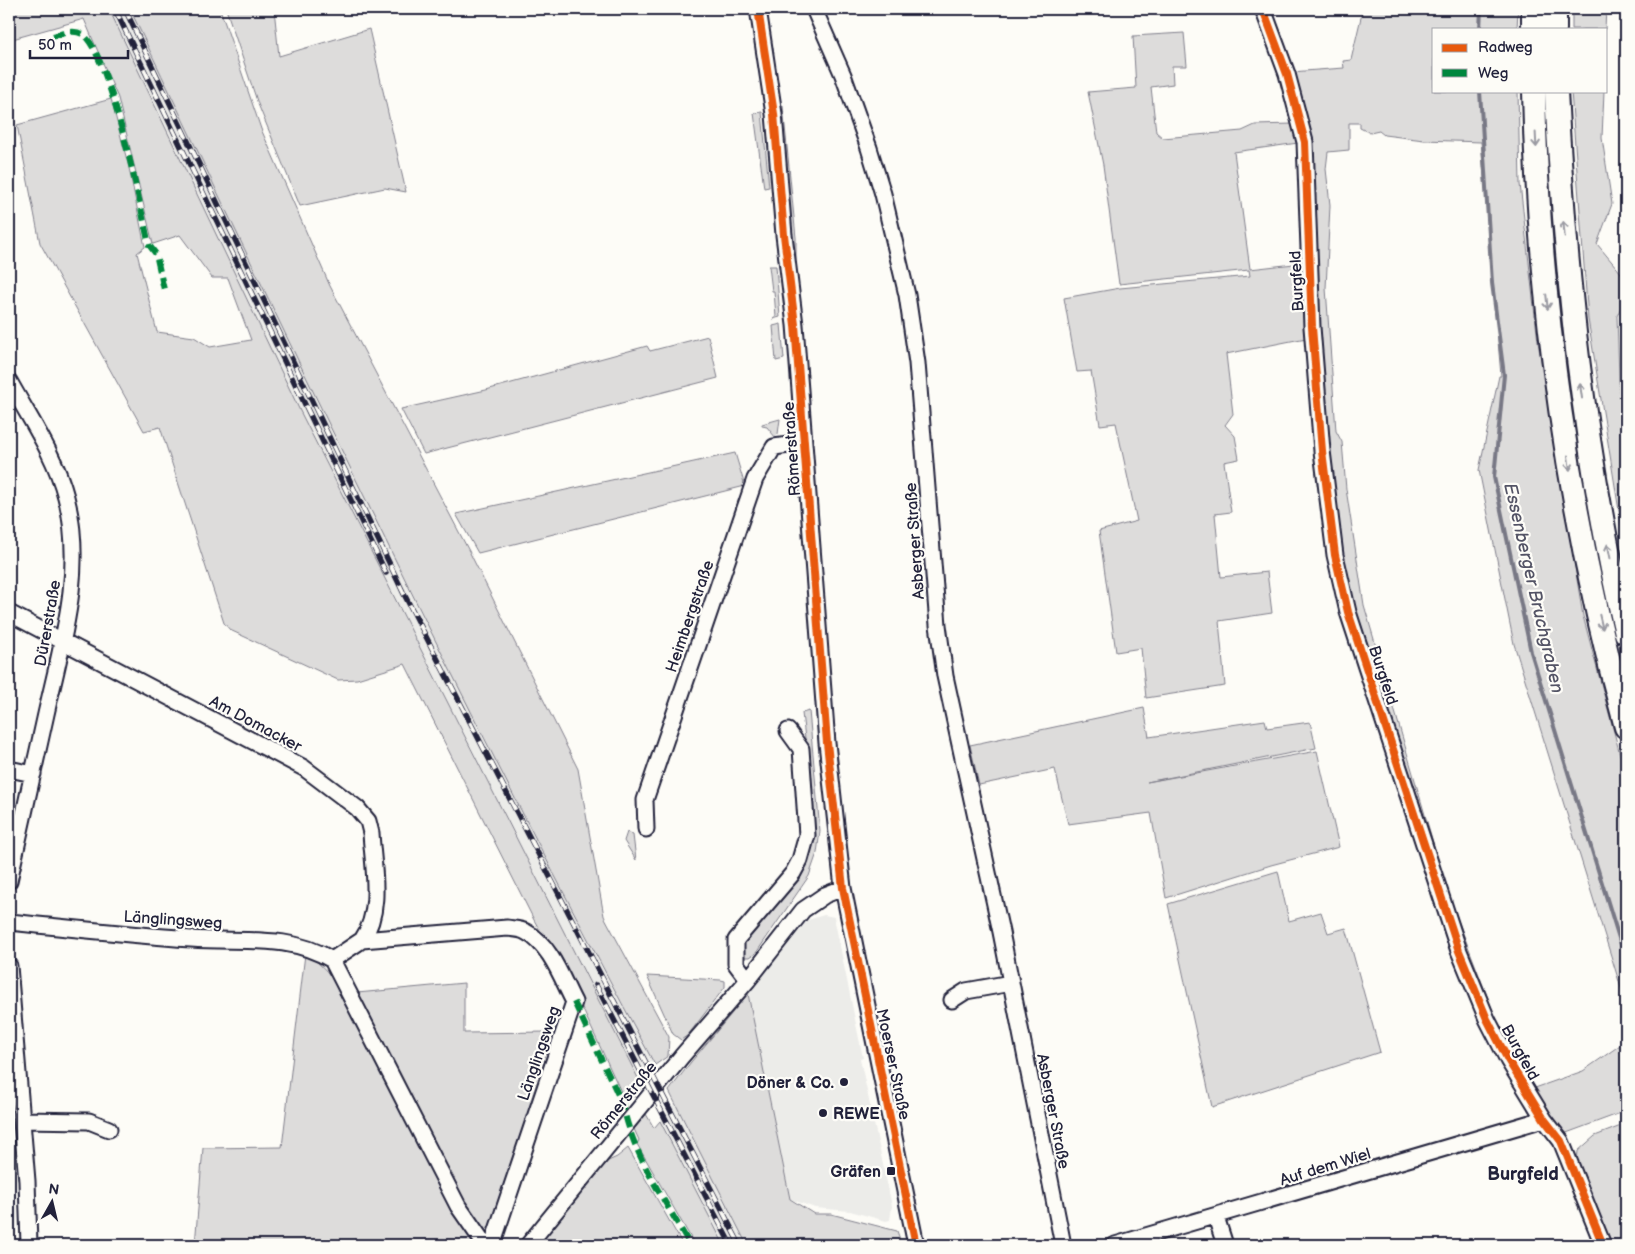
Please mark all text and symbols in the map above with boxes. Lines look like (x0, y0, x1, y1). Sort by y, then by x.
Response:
scale bar (30, 28, 128, 60)
legend (1432, 28, 1608, 92)
text: 50 m (38, 36, 72, 55)
text: Radweg (1478, 38, 1533, 57)
text: Weg (1478, 64, 1508, 83)
one-way arrow (1531, 132, 1540, 148)
one-way arrow (1559, 222, 1568, 238)
street label: Burgfeld (1286, 250, 1309, 312)
one-way arrow (1542, 294, 1552, 310)
one-way arrow (1576, 383, 1586, 399)
street label: Römerstraße (780, 401, 805, 497)
one-way arrow (1564, 455, 1574, 471)
street label: Asberger Straße (902, 481, 929, 600)
water label: Essenberger Bruchgraben (1499, 481, 1568, 695)
one-way arrow (1603, 543, 1613, 559)
street label: Heimbergstraße (662, 557, 719, 675)
street label: Dürerstraße (32, 578, 65, 668)
one-way arrow (1597, 614, 1606, 630)
street label: Burgfeld (1364, 644, 1401, 707)
street label: Am Domacker (206, 692, 305, 757)
street label: Länglingsweg (123, 908, 223, 933)
street label: Länglingsweg (514, 1004, 564, 1103)
street label: Moerser Straße (872, 1007, 914, 1122)
street label: Burgfeld (1497, 1021, 1543, 1084)
street label: Asberger Straße (1032, 1052, 1073, 1171)
street label: Römerstraße (587, 1058, 662, 1144)
place label: Döner & Co. (746, 1074, 834, 1093)
marker: Döner & Co. (838, 1076, 850, 1088)
place label: REWE (833, 1105, 880, 1124)
marker: REWE (817, 1107, 829, 1119)
street label: Auf dem Wiel (1278, 1145, 1373, 1190)
place label: Gräfen (830, 1163, 881, 1182)
district label: Burgfeld (1487, 1164, 1559, 1185)
marker: Gräfen (885, 1165, 897, 1177)
north arrow (28, 1176, 78, 1226)
text: N (47, 1180, 60, 1199)

